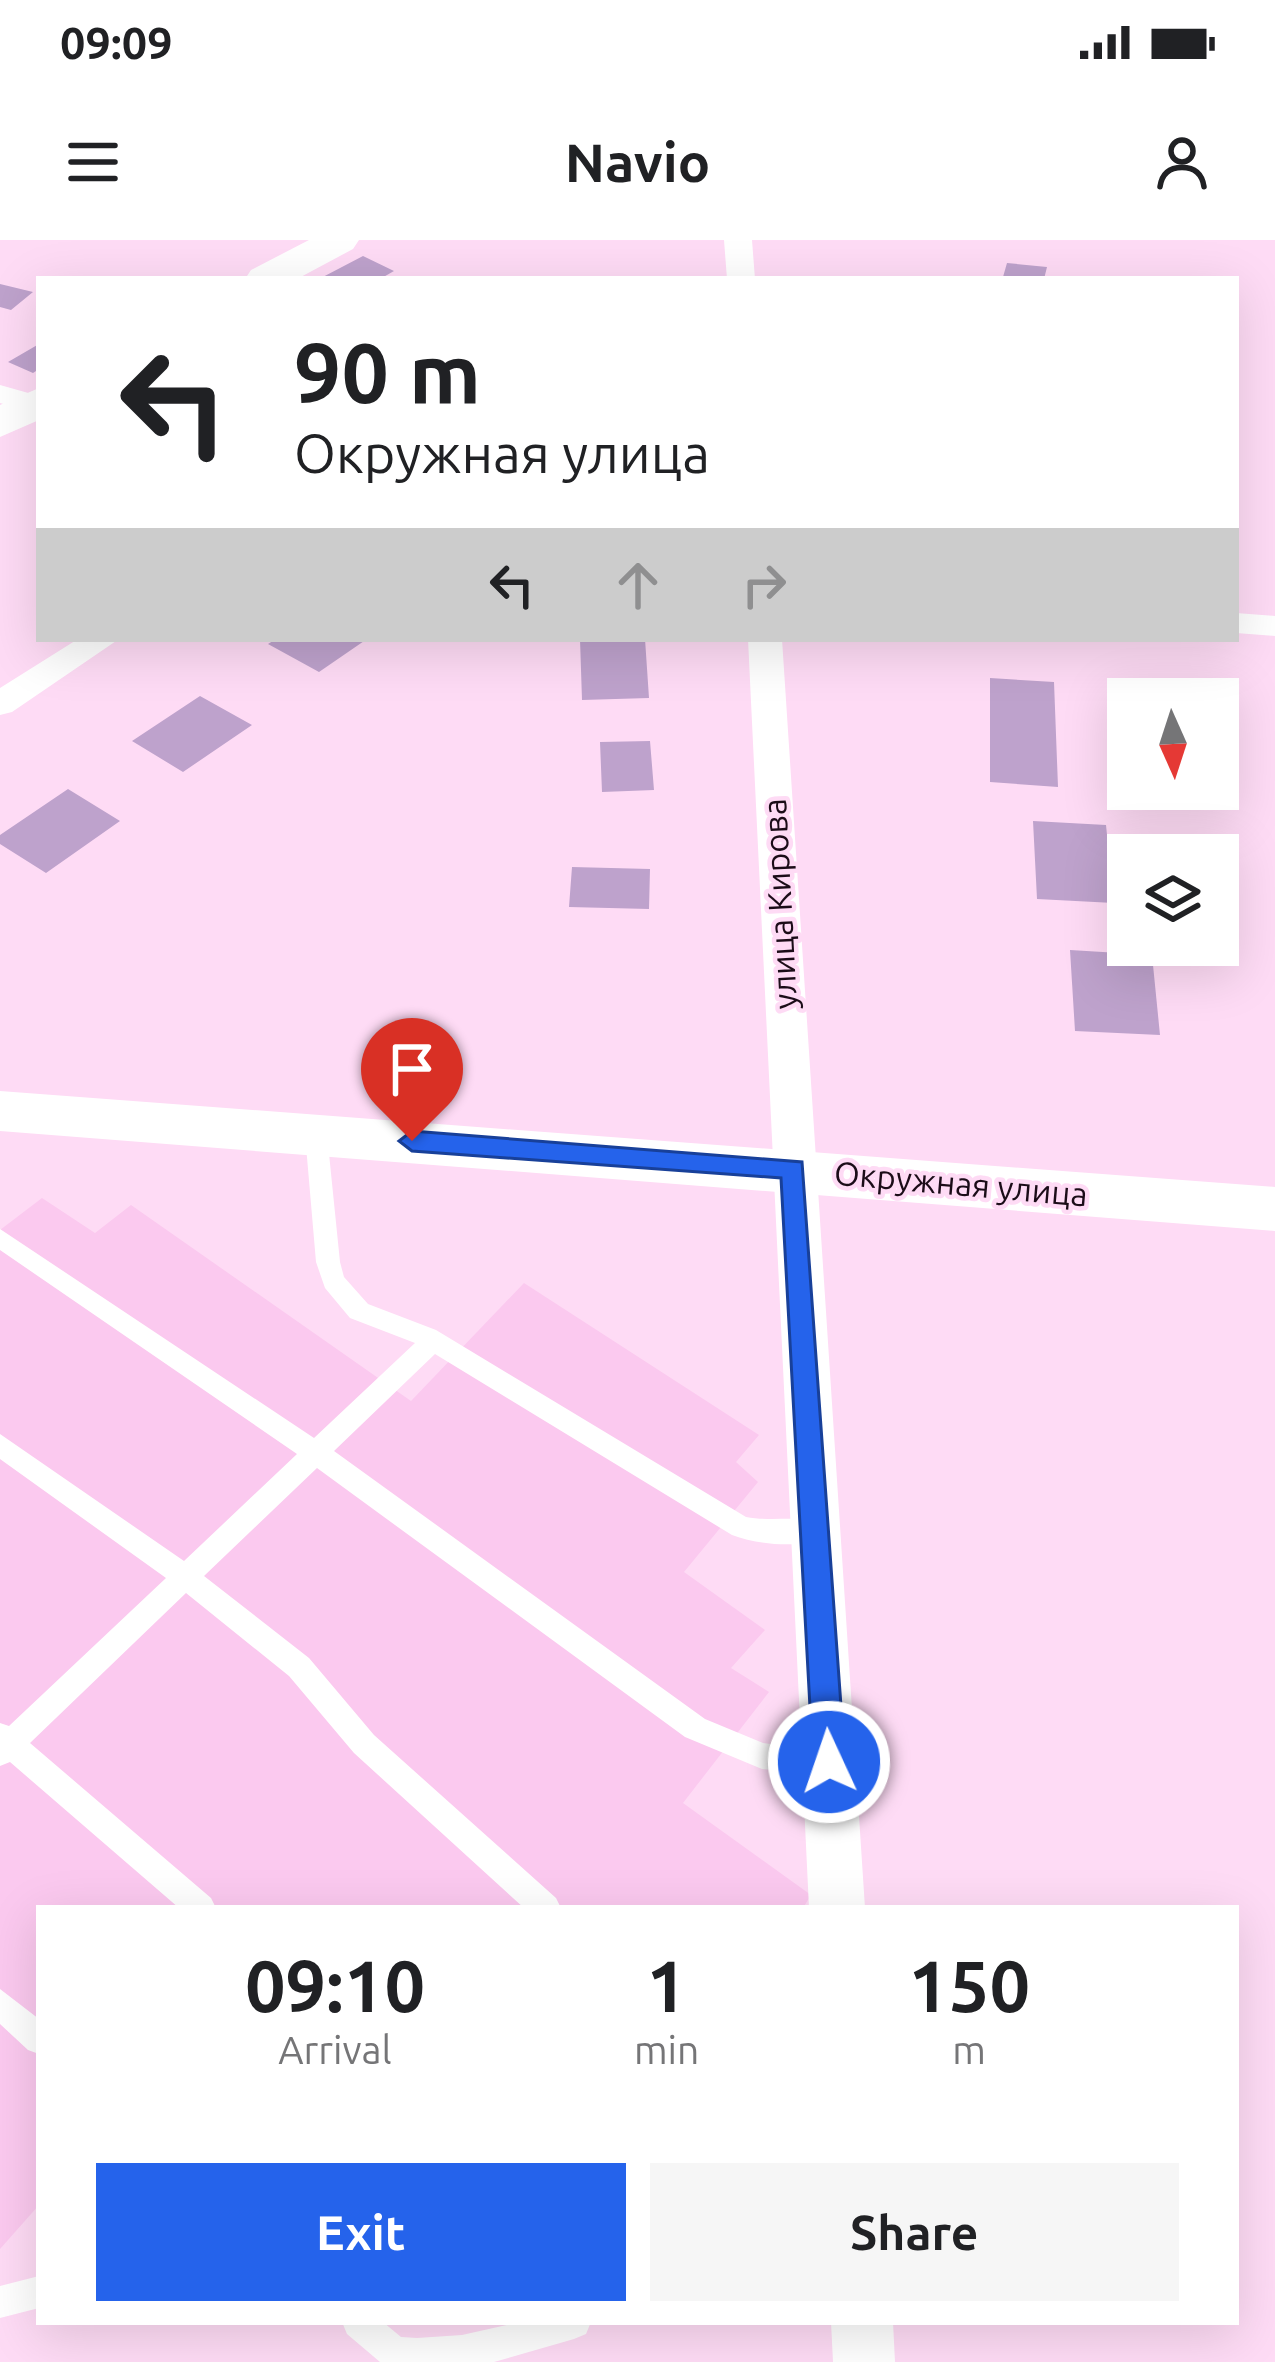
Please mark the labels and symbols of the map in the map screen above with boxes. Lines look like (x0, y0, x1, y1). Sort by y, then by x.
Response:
north arrow (1107, 678, 1239, 810)
street label: улица Кирова (755, 798, 803, 1010)
pin (361, 1018, 463, 1141)
street label: Окружная улица (833, 1153, 1089, 1213)
position arrow (766, 1699, 892, 1825)

